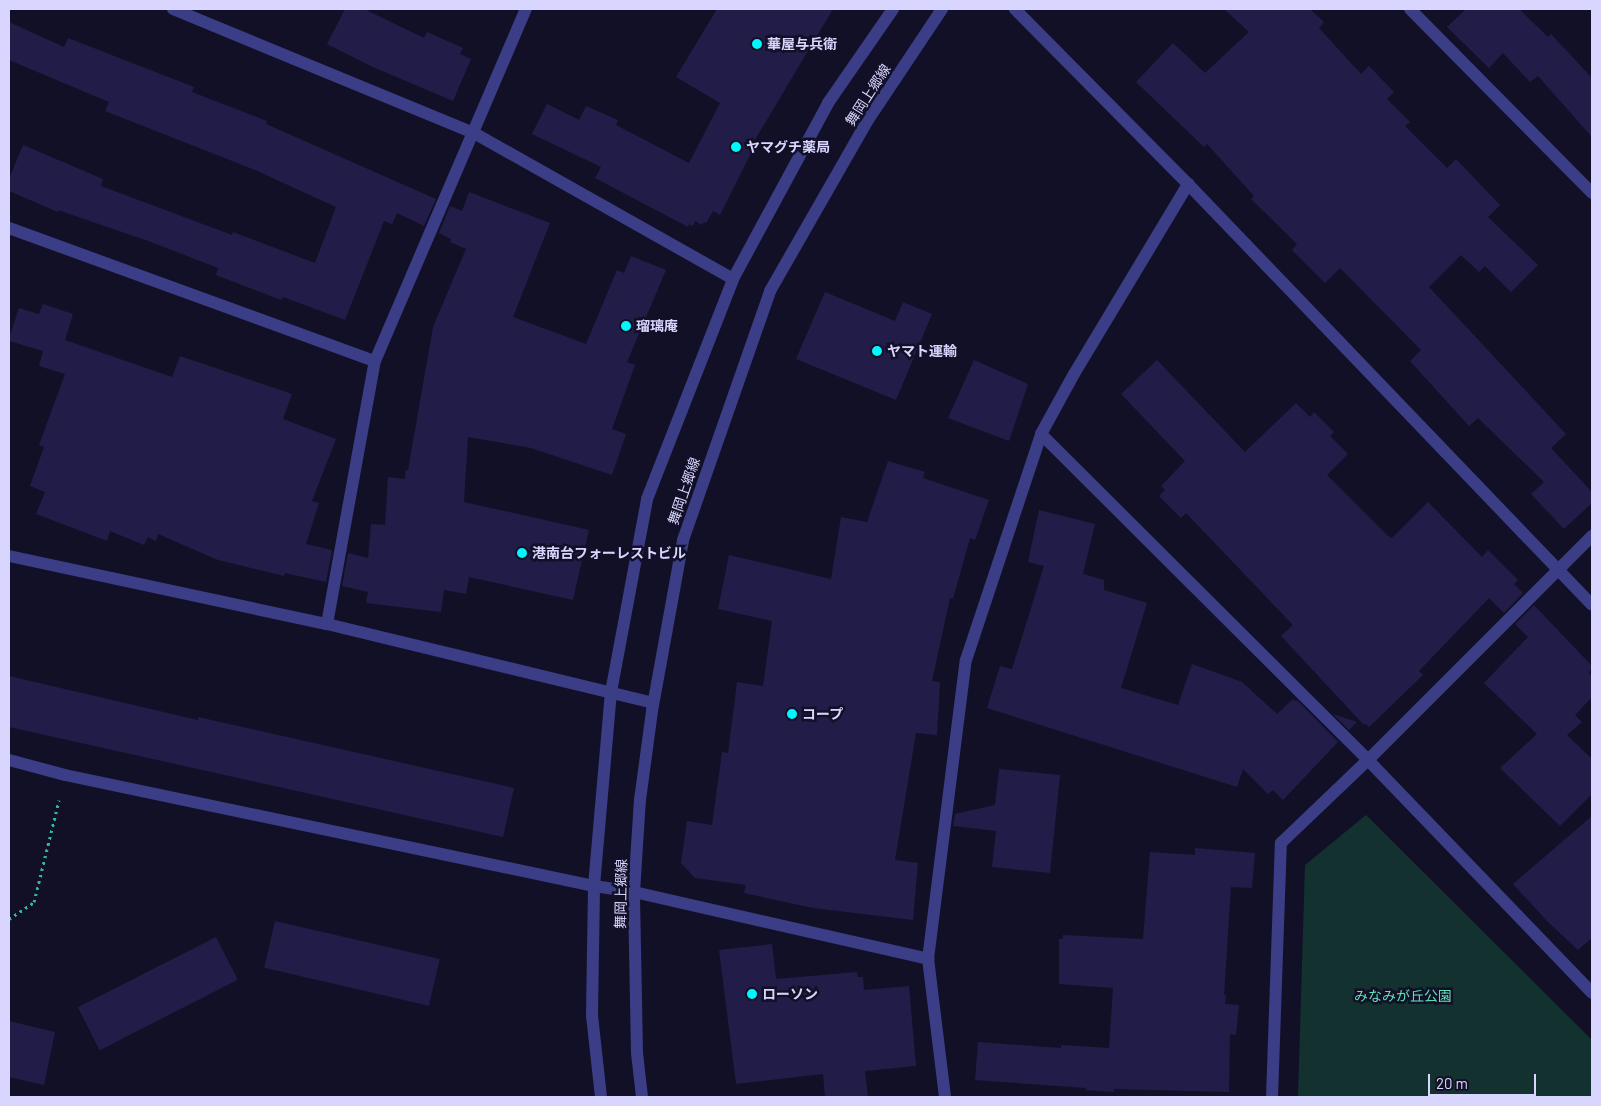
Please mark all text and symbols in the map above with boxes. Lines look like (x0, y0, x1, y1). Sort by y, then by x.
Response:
place label: 華屋与兵衛 (767, 36, 837, 52)
marker: 華屋与兵衛 (751, 38, 763, 50)
street label: 舞岡上郷線 (842, 61, 894, 129)
place label: ヤマグチ薬局 (746, 139, 830, 155)
marker: ヤマグチ薬局 (730, 141, 742, 153)
place label: 瑠璃庵 (636, 318, 678, 334)
marker: 瑠璃庵 (620, 320, 632, 332)
place label: ヤマト運輸 (887, 343, 957, 359)
marker: ヤマト運輸 (871, 345, 883, 357)
street label: 舞岡上郷線 (665, 455, 703, 527)
place label: 港南台フォーレストビル (532, 545, 686, 561)
marker: 港南台フォーレストビル (516, 547, 528, 559)
place label: コープ (802, 706, 844, 722)
marker: コープ (786, 708, 798, 720)
street label: 舞岡上郷線 (612, 859, 630, 929)
place label: ローソン (762, 986, 818, 1002)
marker: ローソン (746, 988, 758, 1000)
park label: みなみが丘公園 (1354, 988, 1452, 1004)
scale bar (1431, 1064, 1538, 1096)
text: 20 m (1436, 1074, 1468, 1092)

